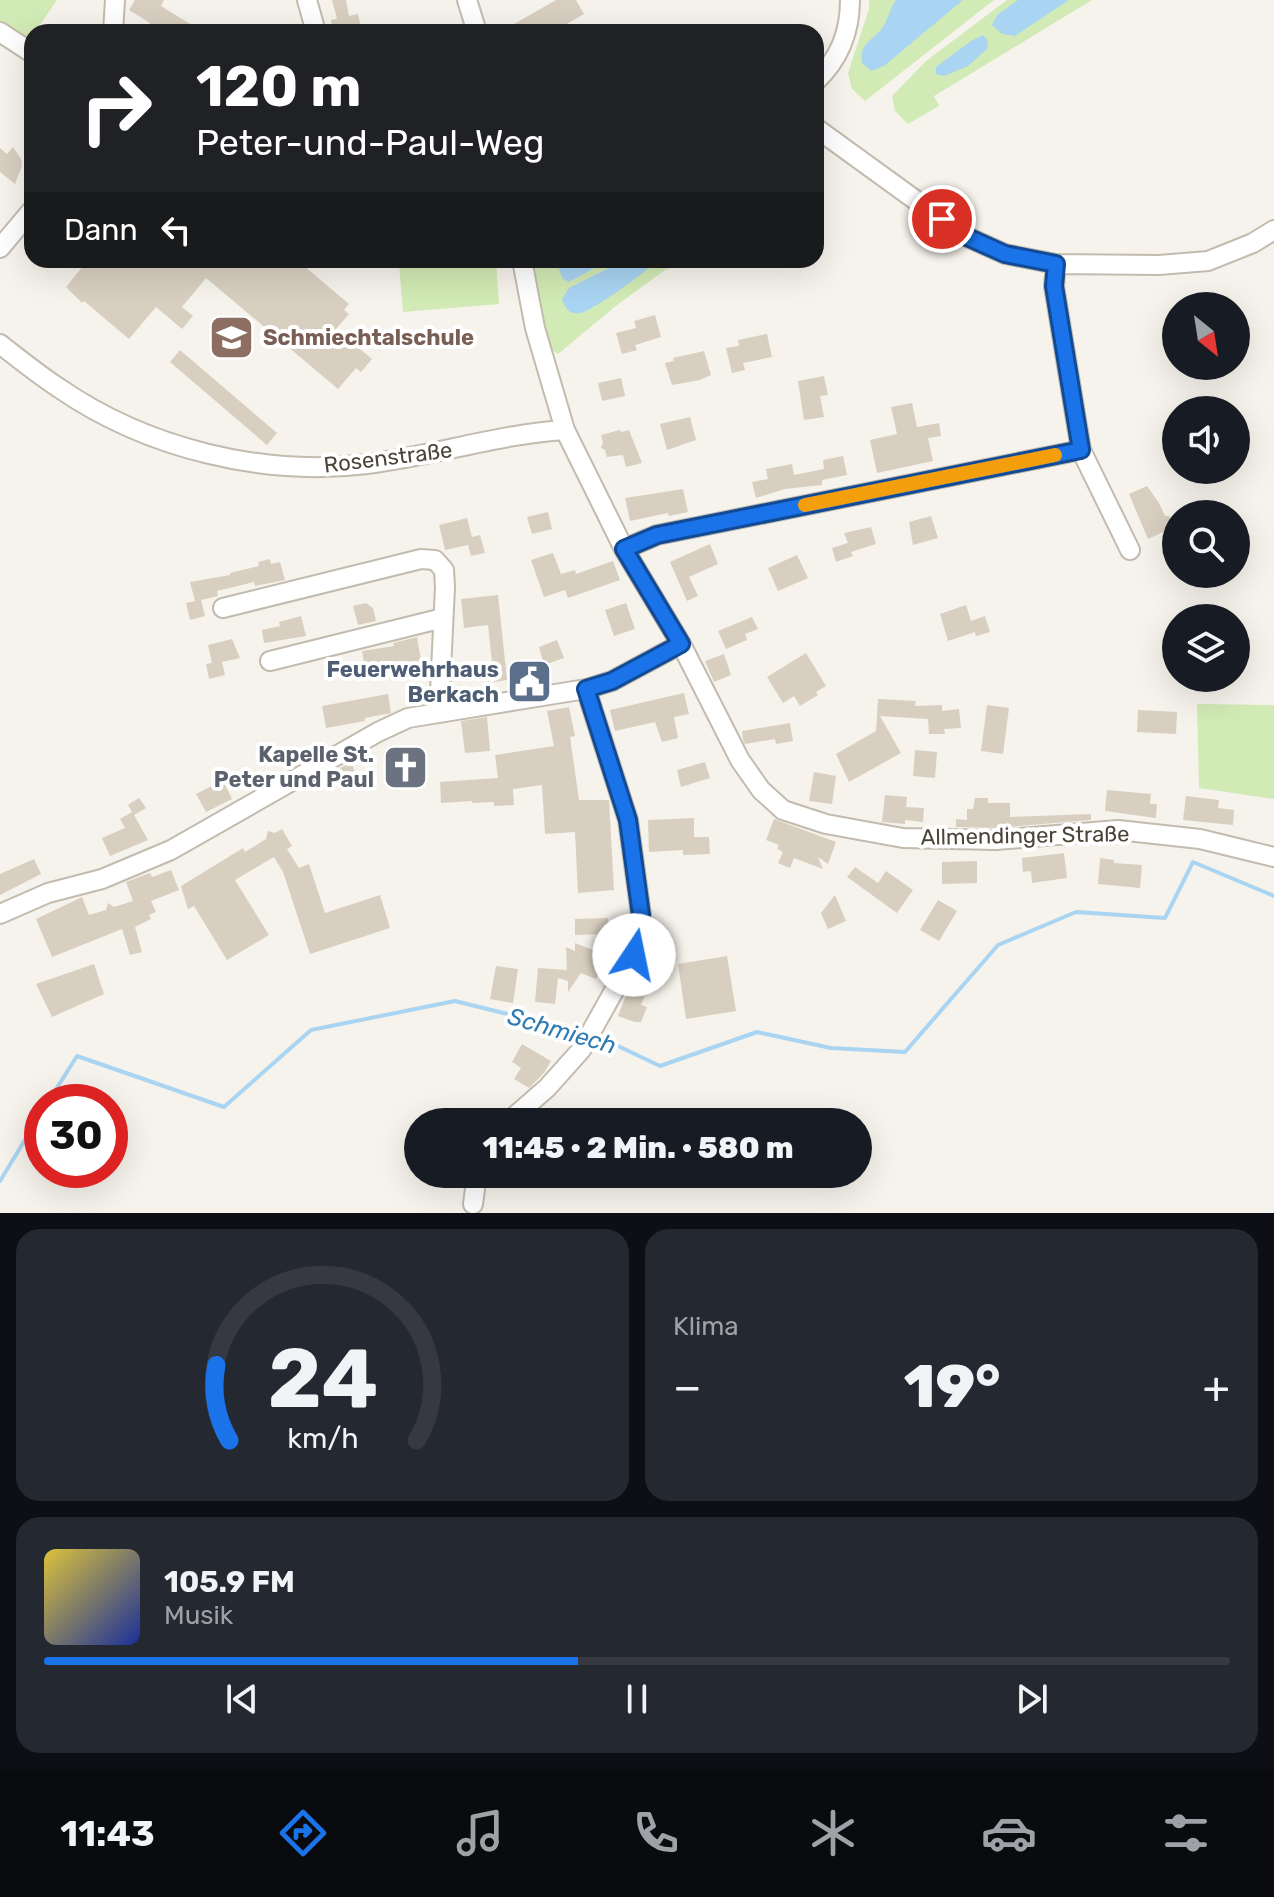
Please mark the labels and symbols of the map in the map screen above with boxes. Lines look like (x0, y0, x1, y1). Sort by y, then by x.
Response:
pin (908, 185, 976, 253)
north arrow (1162, 292, 1250, 380)
school or university icon: Schmiechtalschule (208, 313, 256, 361)
place label: Schmiechtalschule (263, 324, 474, 351)
street label: Rosenstraße (322, 436, 454, 479)
place label: Feuerwehrhaus Berkach (326, 656, 499, 708)
public building icon: Feuerwehrhaus Berkach (506, 658, 554, 706)
place label: Kapelle St. Peter und Paul (214, 741, 374, 793)
church icon: Kapelle St. Peter und Paul (381, 743, 429, 791)
street label: Allmendinger Straße (920, 820, 1130, 851)
position arrow (592, 913, 676, 997)
water label: Schmiech (505, 1002, 619, 1060)
speed limit sign: 30 (24, 1084, 128, 1188)

